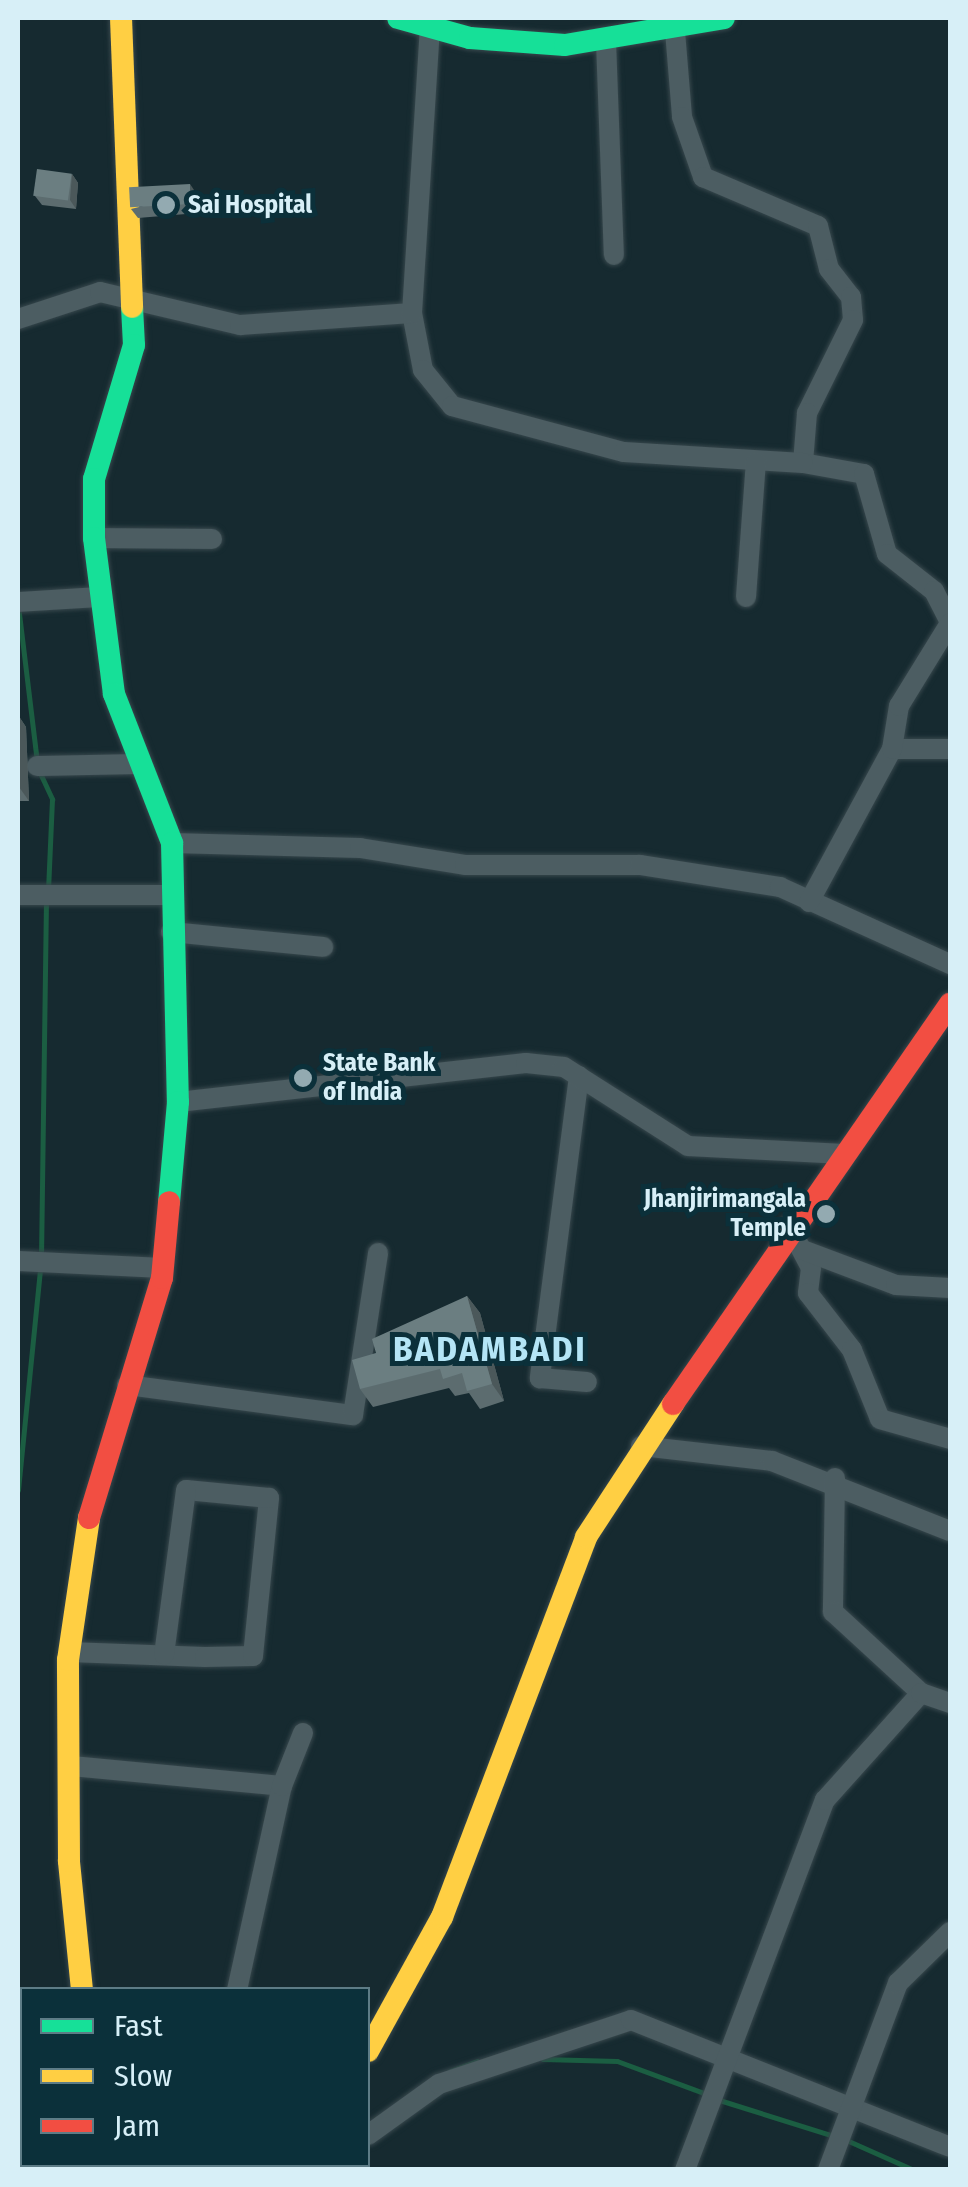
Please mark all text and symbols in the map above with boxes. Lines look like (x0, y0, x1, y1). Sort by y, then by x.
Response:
place label: Sai Hospital (188, 190, 312, 220)
marker: Sai Hospital (153, 192, 179, 218)
place label: State Bank of India (323, 1049, 435, 1108)
marker: State Bank of India (292, 1067, 314, 1089)
place label: Jhanjirimangala Temple (644, 1185, 806, 1244)
marker: Jhanjirimangala Temple (815, 1203, 837, 1225)
district label: BADAMBADI (393, 1328, 587, 1370)
legend (20, 1987, 370, 2167)
text: Fast (114, 2008, 162, 2044)
text: Slow (114, 2058, 172, 2094)
text: Jam (114, 2108, 160, 2144)

